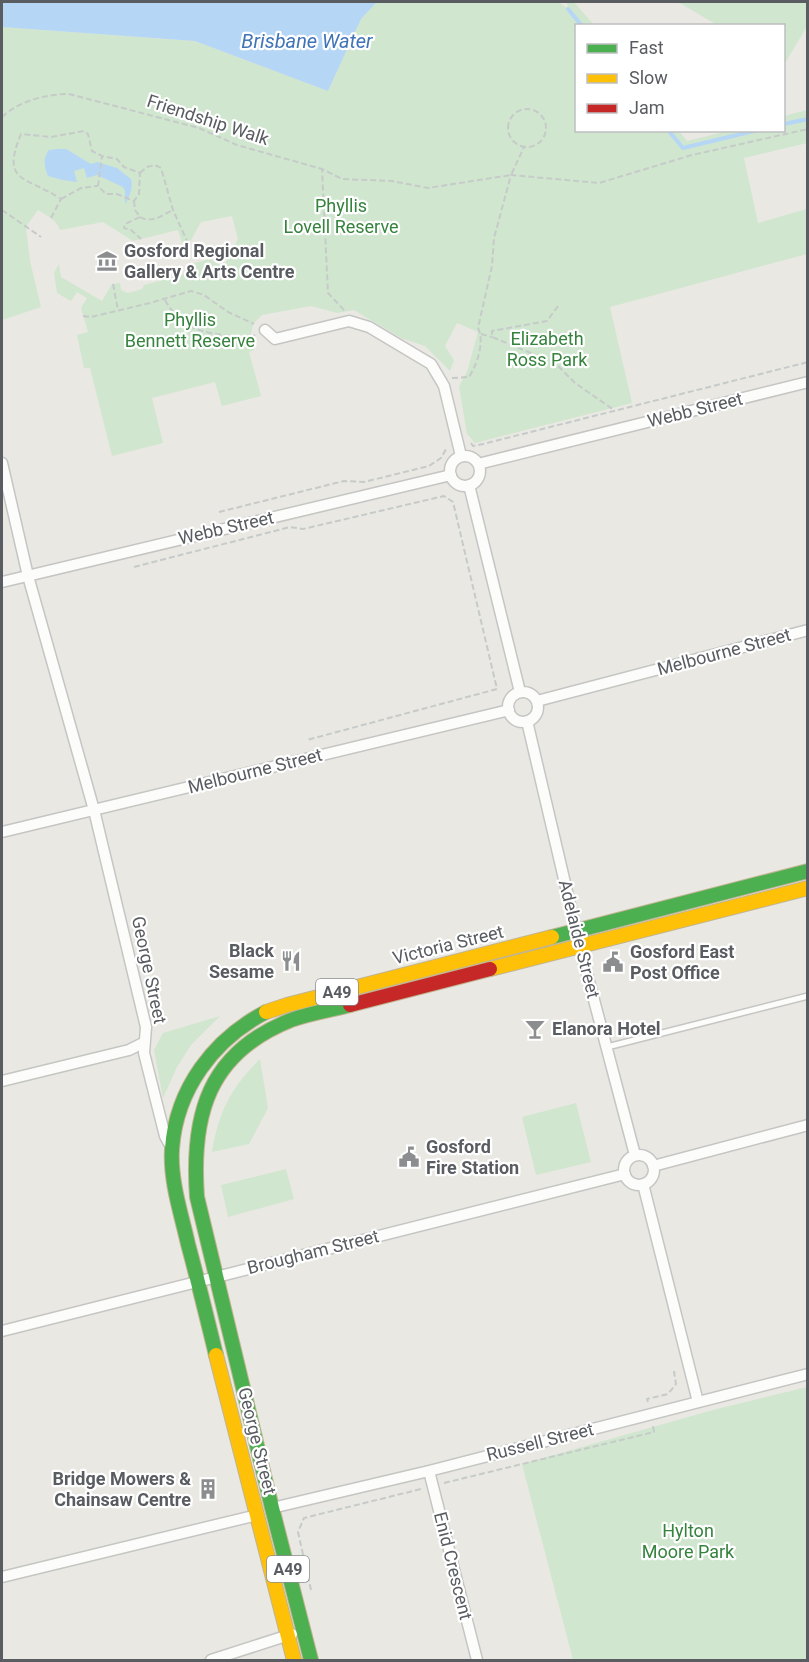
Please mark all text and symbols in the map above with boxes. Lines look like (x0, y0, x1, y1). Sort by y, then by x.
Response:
legend (575, 24, 785, 132)
water label: Brisbane Water (241, 29, 374, 53)
text: Fast (629, 37, 664, 58)
text: Slow (629, 67, 668, 88)
street label: Friendship Walk (145, 90, 273, 149)
text: Jam (629, 97, 665, 118)
park label: Phyllis Lovell Reserve (283, 195, 399, 237)
place label: Gosford Regional Gallery & Arts Centre (124, 240, 295, 282)
museum icon: Gosford Regional Gallery & Arts Centre (95, 249, 119, 273)
park label: Phyllis Bennett Reserve (125, 309, 255, 351)
park label: Elizabeth Ross Park (507, 328, 588, 370)
street label: Webb Street (645, 388, 745, 431)
street label: Webb Street (176, 506, 276, 549)
street label: Melbourne Street (655, 624, 793, 679)
street label: Melbourne Street (186, 744, 324, 797)
street label: Adelaide Street (555, 877, 604, 1001)
street label: George Street (128, 914, 171, 1026)
street label: Victoria Street (390, 921, 506, 968)
place label: Black Sesame (209, 940, 274, 982)
place label: Gosford East Post Office (630, 941, 734, 983)
restaurant icon: Black Sesame (279, 949, 303, 973)
public building icon: Gosford East Post Office (601, 950, 625, 974)
road number: A49 (316, 979, 358, 1005)
bar icon: Elanora Hotel (523, 1017, 547, 1041)
place label: Elanora Hotel (552, 1018, 661, 1039)
place label: Gosford Fire Station (426, 1136, 519, 1178)
public building icon: Gosford Fire Station (397, 1145, 421, 1169)
street label: Brougham Street (245, 1225, 381, 1278)
street label: George Street (234, 1385, 281, 1497)
street label: Russell Street (484, 1418, 596, 1465)
place label: Bridge Mowers & Chainsaw Centre (53, 1468, 191, 1510)
building icon: Bridge Mowers & Chainsaw Centre (196, 1477, 220, 1501)
street label: Enid Crescent (430, 1510, 477, 1622)
park label: Hylton Moore Park (642, 1520, 735, 1562)
road number: A49 (267, 1556, 309, 1582)

